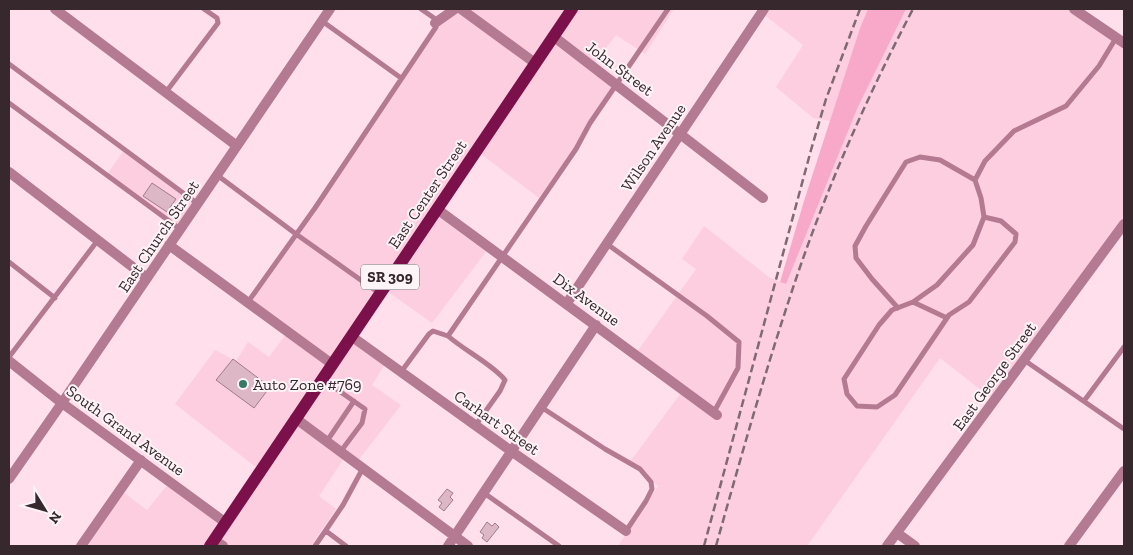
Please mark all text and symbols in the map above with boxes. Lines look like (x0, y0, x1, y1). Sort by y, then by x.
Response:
street label: John Street (582, 37, 657, 100)
street label: Wilson Avenue (617, 100, 690, 195)
street label: East Center Street (384, 137, 471, 252)
street label: East Church Street (114, 177, 203, 296)
road number: SR 309 (361, 264, 419, 290)
street label: Dix Avenue (550, 269, 624, 330)
street label: East George Street (949, 318, 1040, 434)
place label: Auto Zone #769 (253, 375, 362, 394)
marker: Auto Zone #769 (237, 378, 249, 390)
street label: South Grand Avenue (63, 381, 188, 480)
street label: Carhart Street (450, 386, 543, 459)
north arrow (20, 485, 70, 535)
text: N (45, 508, 65, 527)

